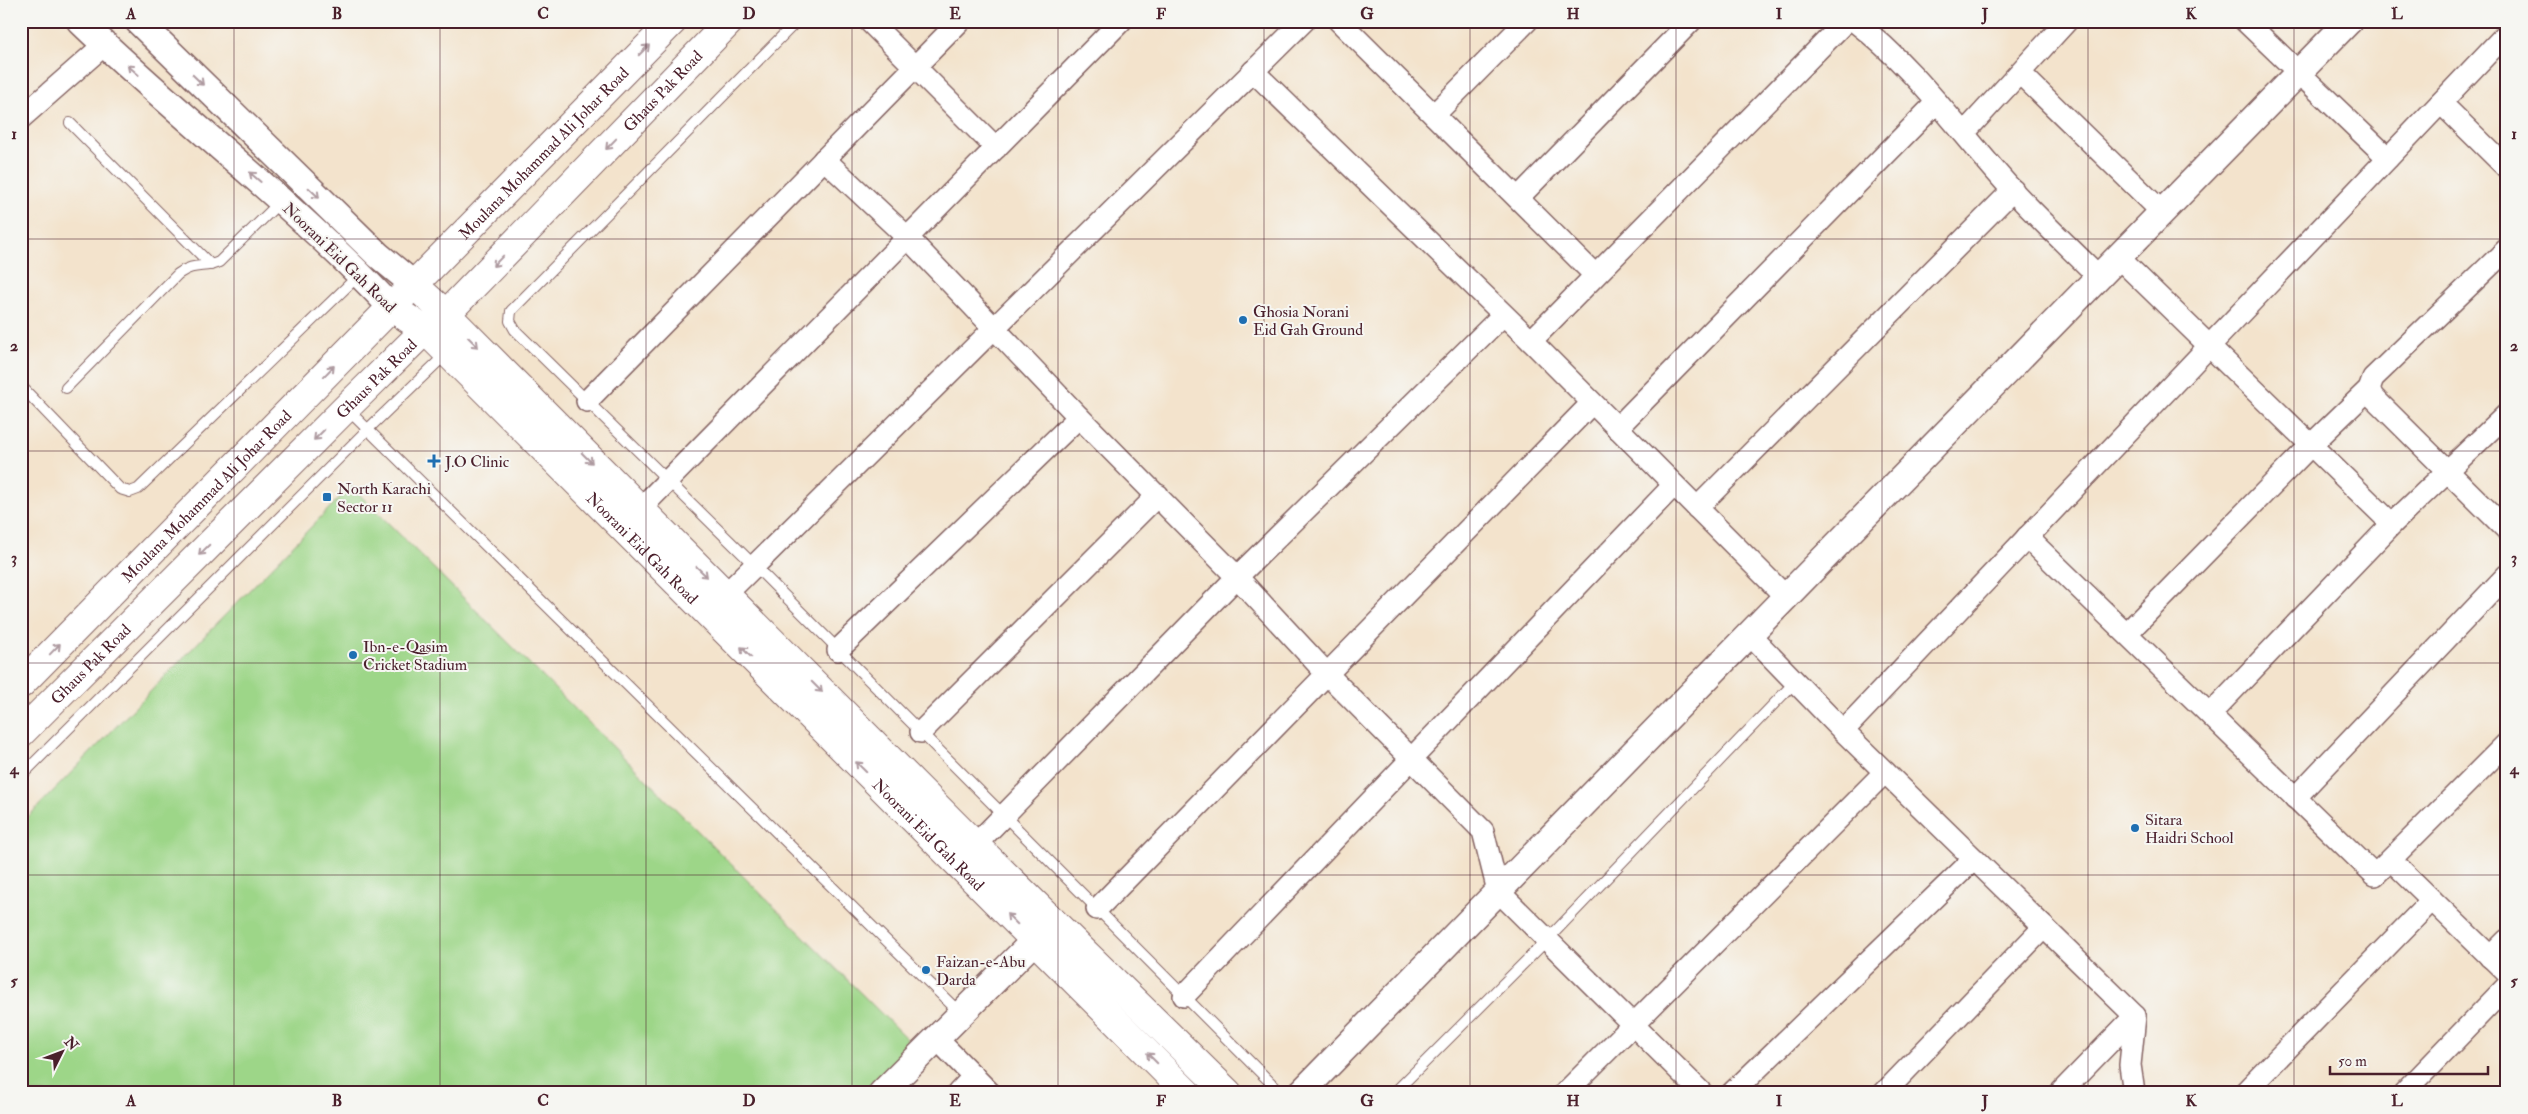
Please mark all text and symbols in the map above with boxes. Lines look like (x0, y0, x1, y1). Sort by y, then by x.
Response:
text: A (125, 4, 137, 24)
text: B (332, 4, 342, 24)
text: C (537, 4, 549, 24)
text: D (742, 4, 756, 24)
text: E (949, 4, 961, 24)
text: F (1156, 4, 1166, 24)
text: G (1360, 4, 1374, 24)
text: H (1566, 4, 1580, 24)
text: I (1776, 4, 1783, 24)
text: J (1981, 4, 1989, 25)
text: K (2185, 4, 2197, 24)
text: L (2391, 4, 2403, 24)
one-way arrow (638, 44, 650, 56)
street label: Ghaus Pak Road (619, 46, 707, 136)
street label: Moulana Mohammad Ali Johar Road (455, 63, 633, 244)
one-way arrow (126, 64, 139, 75)
one-way arrow (192, 74, 204, 86)
text: 1 (11, 124, 17, 144)
text: 1 (2511, 124, 2517, 144)
one-way arrow (605, 138, 617, 150)
one-way arrow (248, 171, 261, 183)
one-way arrow (308, 187, 321, 199)
street label: Noorani Eid Gah Road (278, 198, 400, 317)
one-way arrow (492, 254, 504, 267)
place label: Ghosia Norani Eid Gah Ground (1253, 302, 1363, 340)
marker: Ghosia Norani Eid Gah Ground (1237, 314, 1249, 326)
street label: Ghaus Pak Road (332, 335, 422, 423)
text: 2 (10, 336, 18, 356)
one-way arrow (467, 336, 479, 348)
text: 2 (2510, 336, 2518, 356)
one-way arrow (323, 364, 335, 377)
street label: Moulana Mohammad Ali Johar Road (118, 406, 296, 587)
one-way arrow (313, 428, 325, 441)
one-way arrow (581, 451, 593, 464)
place label: J.O Clinic (444, 452, 510, 473)
marker: J.O Clinic (427, 454, 441, 468)
place label: North Karachi Sector 11 (337, 479, 431, 517)
street label: Noorani Eid Gah Road (582, 488, 702, 609)
marker: North Karachi Sector 11 (321, 491, 333, 503)
one-way arrow (198, 544, 210, 556)
text: 3 (11, 548, 17, 568)
text: 3 (2511, 548, 2517, 568)
one-way arrow (696, 566, 709, 578)
street label: Ghaus Pak Road (47, 620, 136, 709)
place label: Ibn-e-Qasim Cricket Stadium (363, 637, 468, 675)
one-way arrow (49, 643, 62, 655)
one-way arrow (740, 646, 752, 658)
marker: Ibn-e-Qasim Cricket Stadium (347, 649, 359, 661)
one-way arrow (811, 681, 823, 693)
text: 4 (9, 759, 20, 779)
text: 4 (2509, 759, 2520, 779)
one-way arrow (854, 761, 867, 773)
street label: Noorani Eid Gah Road (868, 775, 988, 895)
place label: Sitara Haidri School (2145, 810, 2234, 848)
marker: Sitara Haidri School (2129, 822, 2141, 834)
one-way arrow (1006, 913, 1018, 925)
place label: Faizan-e-Abu Darda (936, 952, 1025, 990)
marker: Faizan-e-Abu Darda (920, 964, 932, 976)
text: 5 (10, 971, 18, 991)
text: 5 (2510, 971, 2518, 991)
north arrow (38, 1026, 88, 1076)
text: N (60, 1033, 82, 1054)
scale bar (2330, 1044, 2488, 1076)
text: 50 m (2338, 1052, 2367, 1071)
one-way arrow (1147, 1053, 1159, 1065)
text: A (125, 1091, 137, 1111)
text: B (332, 1091, 342, 1111)
text: C (537, 1091, 549, 1111)
text: D (742, 1091, 756, 1111)
text: E (949, 1091, 961, 1111)
text: F (1156, 1091, 1166, 1111)
text: G (1360, 1091, 1374, 1111)
text: H (1566, 1091, 1580, 1111)
text: I (1776, 1091, 1783, 1111)
text: J (1981, 1091, 1989, 1112)
text: K (2185, 1091, 2197, 1111)
text: L (2391, 1091, 2403, 1111)

